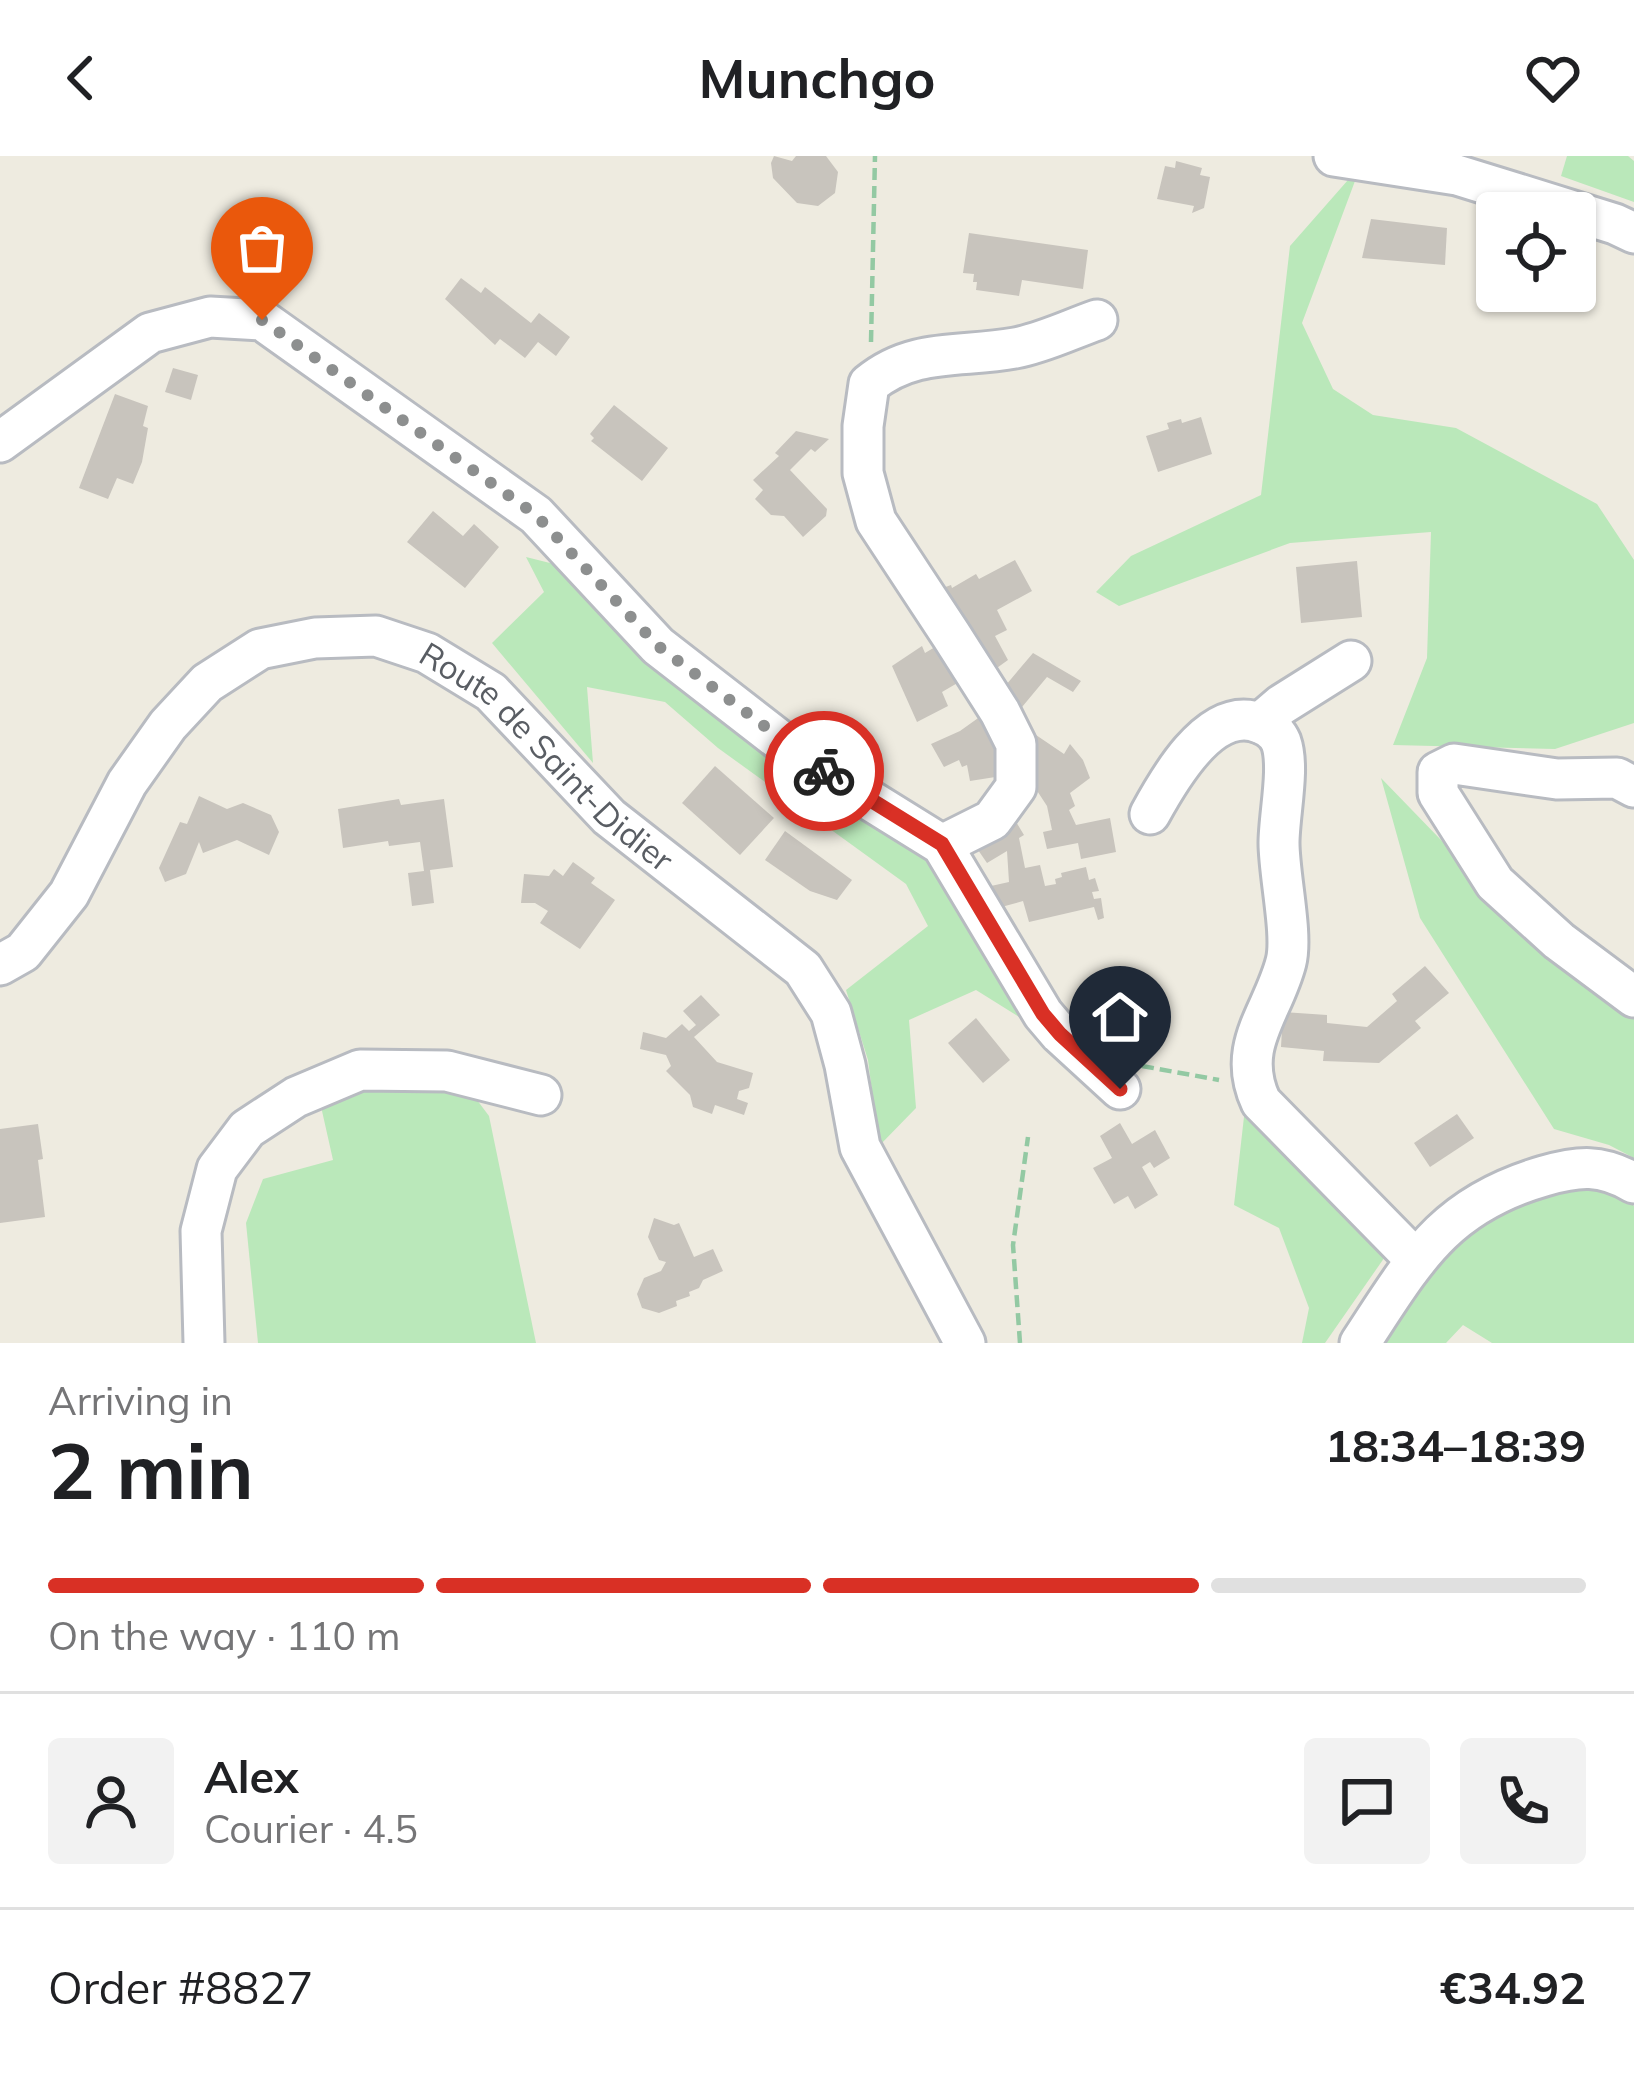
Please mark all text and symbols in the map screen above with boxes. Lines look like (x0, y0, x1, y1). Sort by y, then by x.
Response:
text: Munchgo (698, 44, 936, 112)
icon: back (48, 45, 114, 111)
icon: heart (1520, 45, 1586, 111)
map controls (1476, 192, 1596, 312)
button: locate (1476, 192, 1596, 312)
pin (211, 197, 313, 320)
icon: bag (229, 215, 295, 281)
street label: Route de Saint-Didier (413, 633, 682, 880)
courier (764, 711, 884, 831)
icon: bike (791, 738, 857, 804)
pin (1069, 966, 1171, 1089)
icon: home (1087, 984, 1153, 1050)
text: Arriving in (48, 1376, 233, 1425)
text: 18:34–18:39 (1325, 1417, 1586, 1473)
text: 2 min (48, 1421, 254, 1519)
text: On the way · 110 m (48, 1611, 400, 1660)
button: person (48, 1738, 174, 1864)
button: chat (1304, 1738, 1430, 1864)
button: phone (1460, 1738, 1586, 1864)
text: Alex (204, 1748, 299, 1804)
text: Courier · 4.5 (204, 1804, 418, 1853)
text: Order #8827 (48, 1959, 313, 2015)
text: €34.92 (1440, 1959, 1586, 2015)

